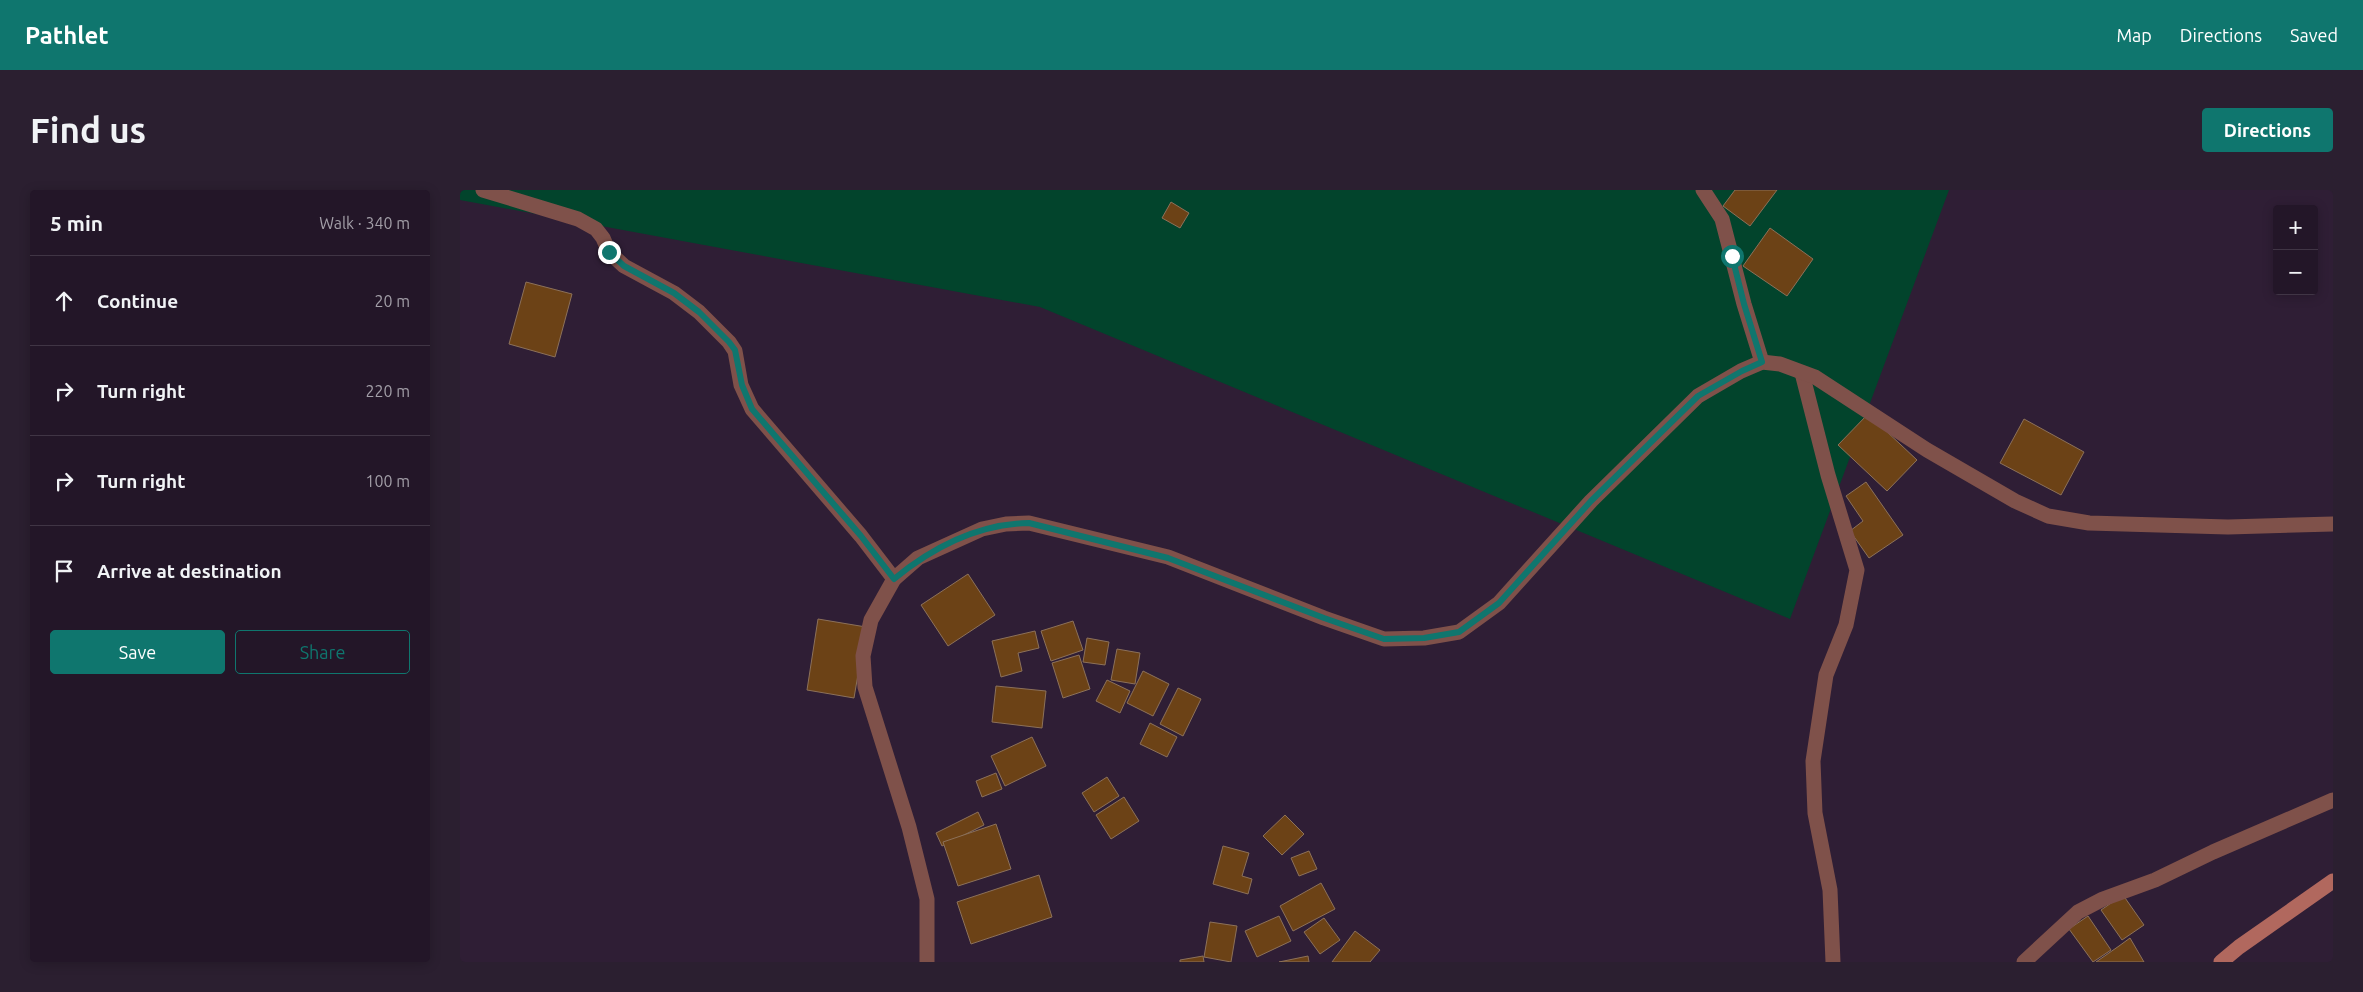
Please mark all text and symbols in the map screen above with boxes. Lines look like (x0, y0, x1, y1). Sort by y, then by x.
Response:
text: Pathlet (25, 22, 109, 49)
text: Map (2116, 25, 2152, 45)
text: Directions (2180, 25, 2262, 45)
text: Saved (2290, 25, 2338, 45)
button: Directions (2202, 108, 2333, 152)
text: Find us (30, 110, 146, 150)
map controls (2273, 205, 2318, 295)
button: + (2273, 205, 2318, 250)
text: 5 min (50, 211, 103, 235)
text: Walk · 340 m (319, 214, 410, 232)
route end (598, 241, 621, 264)
route start (1721, 245, 1744, 268)
button: − (2273, 250, 2318, 295)
icon: ahead (50, 287, 78, 315)
text: Continue (97, 290, 178, 312)
text: 20 m (374, 292, 410, 310)
icon: right (50, 377, 78, 405)
text: Turn right (97, 380, 185, 402)
text: 220 m (365, 382, 410, 400)
icon: right (50, 467, 78, 495)
text: Turn right (97, 470, 185, 492)
text: 100 m (365, 472, 410, 490)
icon: arrive (50, 557, 78, 585)
text: Arrive at destination (97, 560, 282, 582)
button: Save (50, 630, 225, 674)
button: Share (235, 630, 410, 674)

